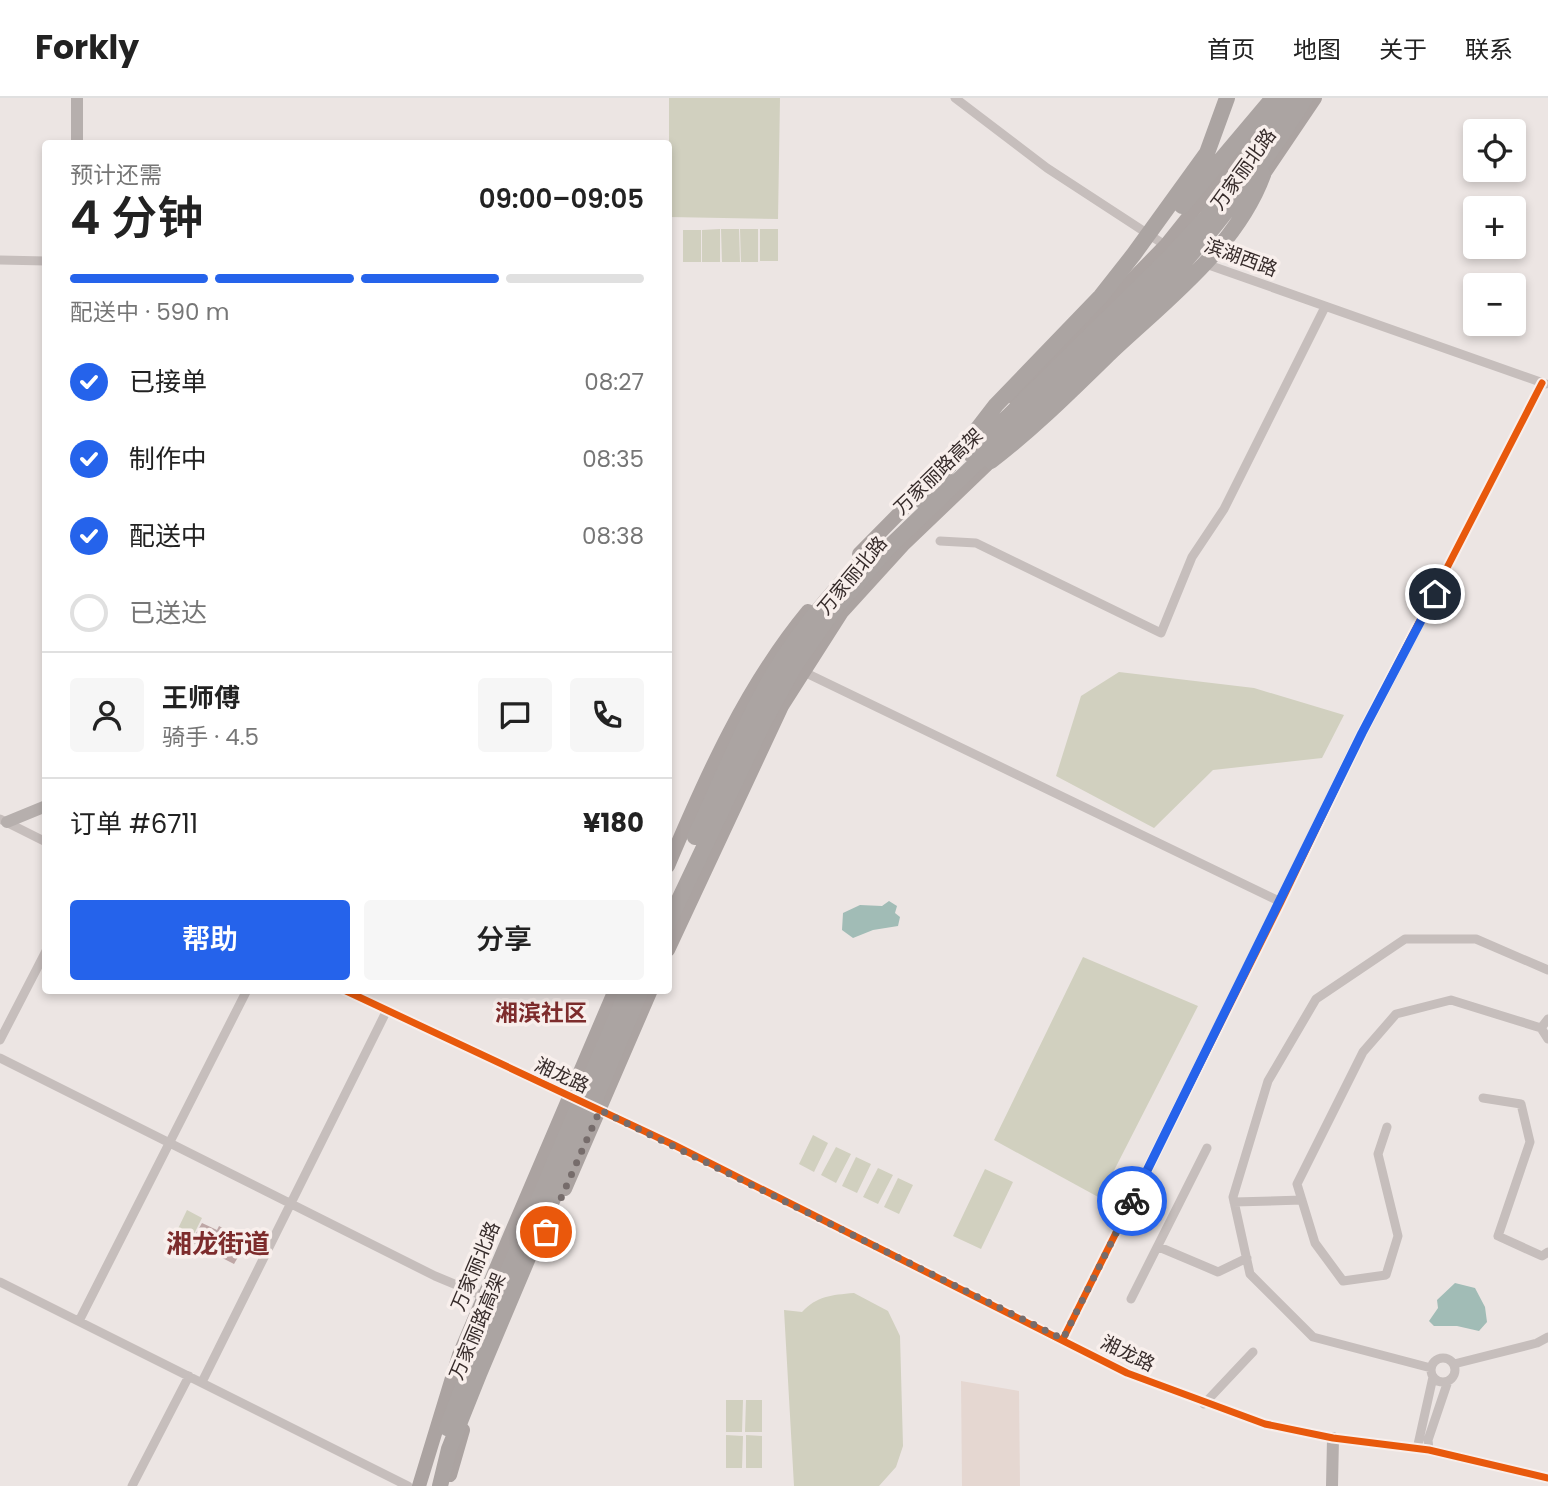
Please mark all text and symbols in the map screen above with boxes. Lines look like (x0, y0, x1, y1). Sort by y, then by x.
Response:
text: Forkly (35, 24, 139, 71)
text: 首页 (1207, 33, 1255, 66)
text: 地图 (1293, 33, 1341, 66)
text: 关于 (1379, 33, 1427, 66)
text: 联系 (1465, 33, 1513, 66)
map controls (1463, 119, 1526, 336)
button: locate (1463, 119, 1526, 182)
street label: 万家丽北路 (1205, 123, 1282, 216)
text: 预计还需 (70, 159, 162, 191)
text: 09:00–09:05 (479, 181, 644, 217)
text: 4 分钟 (70, 186, 203, 250)
button: + (1463, 196, 1526, 259)
street label: 滨湖西路 (1200, 232, 1281, 283)
button: − (1463, 273, 1526, 336)
text: 配送中 · 590 m (70, 296, 229, 328)
icon: check (70, 363, 108, 401)
text: 已接单 (129, 364, 207, 400)
text: 08:27 (584, 366, 644, 398)
street label: 万家丽路高架 (888, 422, 989, 521)
icon: check (70, 440, 108, 478)
text: 制作中 (129, 441, 207, 477)
text: 08:35 (582, 443, 644, 475)
icon: check (70, 517, 108, 555)
text: 配送中 (129, 518, 207, 554)
text: 08:38 (582, 520, 644, 552)
street label: 万家丽北路 (812, 530, 893, 620)
pin (1405, 564, 1465, 624)
icon: home (1416, 575, 1454, 613)
text: 已送达 (129, 595, 207, 631)
button: person (70, 678, 144, 752)
button: chat (478, 678, 552, 752)
button: phone (570, 678, 644, 752)
text: 王师傅 (162, 680, 240, 716)
text: 骑手 · 4.5 (162, 721, 259, 753)
text: ¥180 (583, 805, 644, 841)
text: 订单 #6711 (70, 806, 198, 842)
button: 帮助 (70, 900, 350, 980)
button: 分享 (364, 900, 644, 980)
district label: 湘滨社区 (495, 997, 587, 1029)
street label: 湘龙路 (530, 1051, 593, 1100)
courier (1097, 1166, 1167, 1236)
icon: bike (1113, 1182, 1151, 1220)
pin (516, 1202, 576, 1262)
icon: bag (527, 1213, 565, 1251)
street label: 万家丽北路 (444, 1217, 506, 1315)
district label: 湘龙街道 (166, 1226, 270, 1262)
street label: 万家丽路高架 (443, 1268, 512, 1384)
street label: 湘龙路 (1096, 1329, 1159, 1378)

